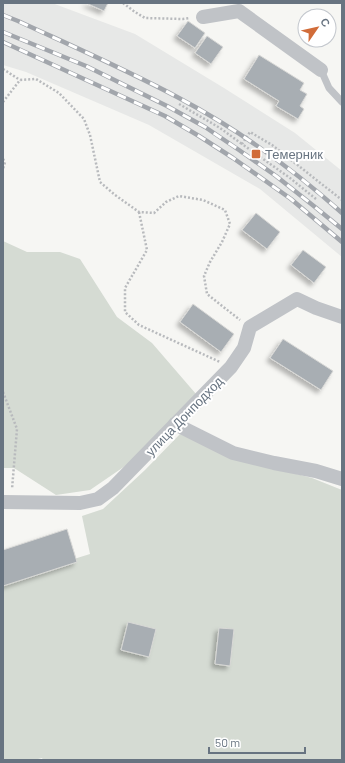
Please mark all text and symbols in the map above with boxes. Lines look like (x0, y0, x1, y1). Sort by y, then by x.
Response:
north arrow (297, 8, 337, 48)
text: С (318, 15, 333, 29)
place label: Темерник (265, 146, 323, 162)
marker: Темерник (250, 148, 262, 160)
street label: улица Донподход (142, 373, 226, 459)
scale bar (209, 729, 305, 755)
text: 50 m (215, 735, 240, 749)

